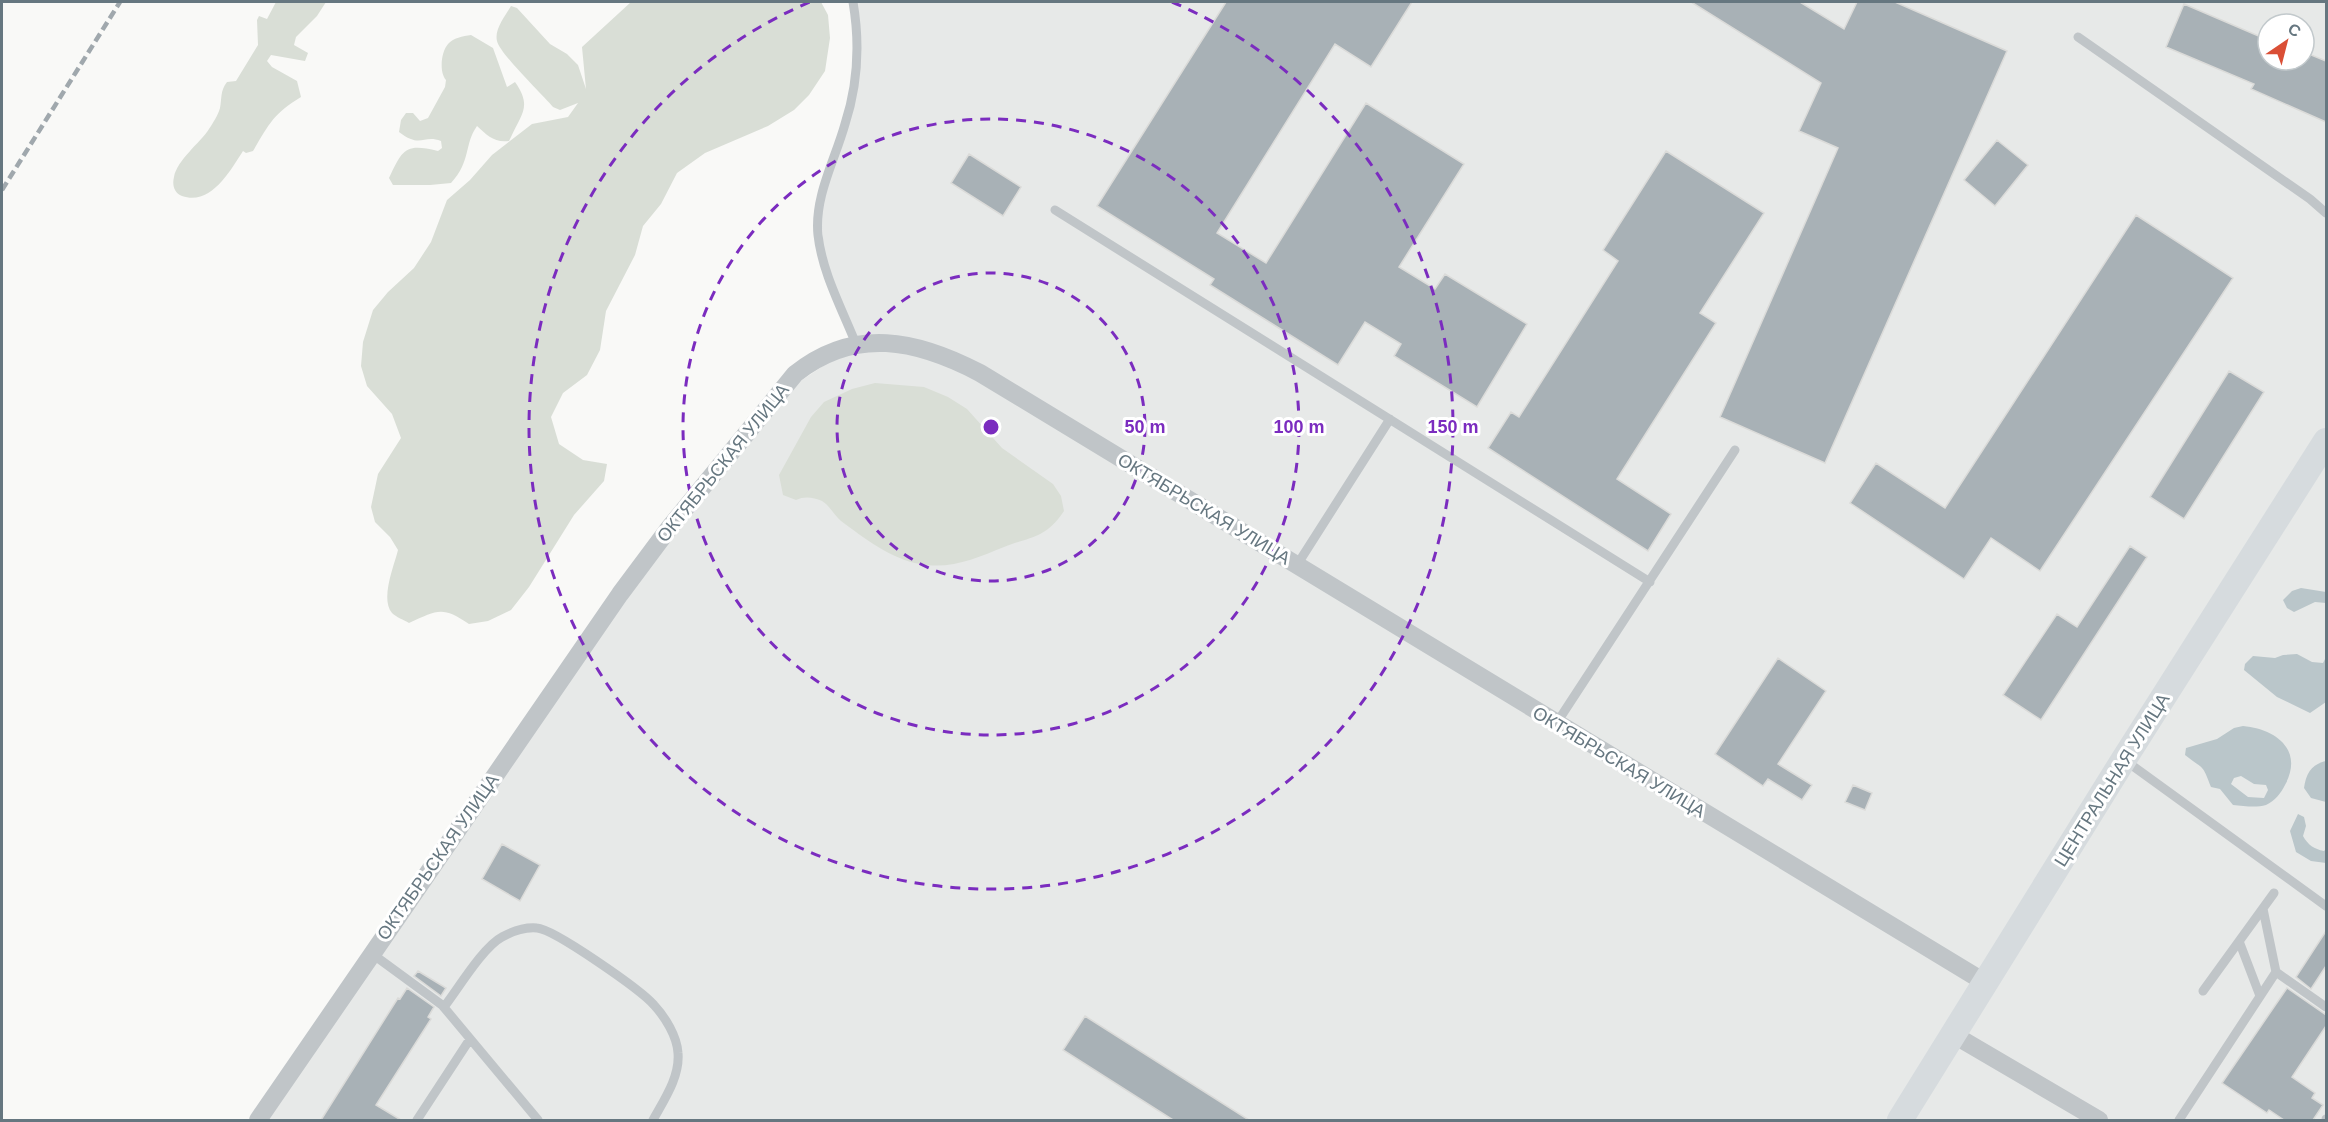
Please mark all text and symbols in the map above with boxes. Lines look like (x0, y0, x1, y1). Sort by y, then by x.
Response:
north arrow (2256, 12, 2316, 72)
text: С (2285, 20, 2304, 41)
street label: ОКТЯБРЬСКАЯ УЛИЦА (653, 380, 793, 546)
centre of rings (981, 417, 1001, 437)
text: 50 m (1124, 417, 1166, 437)
text: 100 m (1273, 417, 1325, 437)
text: 150 m (1427, 417, 1479, 437)
street label: ОКТЯБРЬСКАЯ УЛИЦА (1114, 450, 1294, 568)
street label: ЦЕНТРАЛЬНАЯ УЛИЦА (2051, 690, 2173, 870)
street label: ОКТЯБРЬСКАЯ УЛИЦА (1529, 703, 1709, 821)
street label: ОКТЯБРЬСКАЯ УЛИЦА (373, 770, 503, 944)

